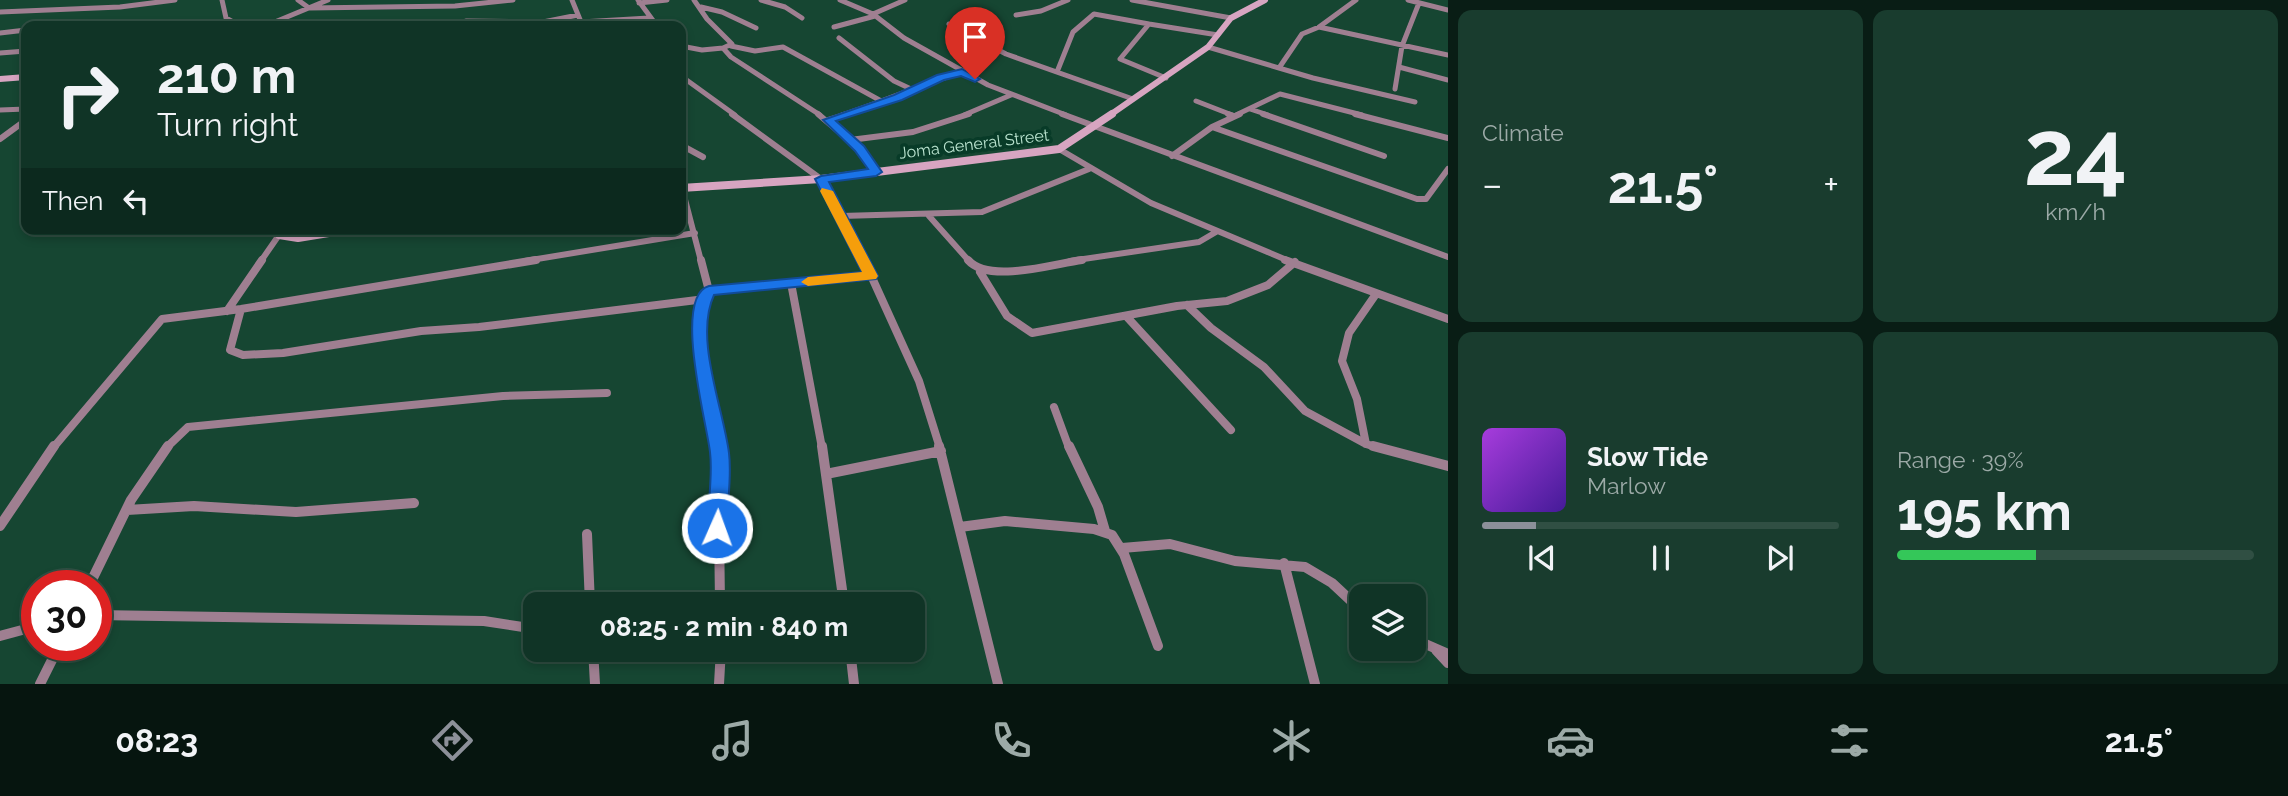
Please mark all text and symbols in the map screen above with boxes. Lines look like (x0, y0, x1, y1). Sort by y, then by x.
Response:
pin (945, 7, 1005, 79)
icon: arrive (956, 18, 994, 56)
text: 210 m (157, 47, 296, 104)
icon: right (42, 49, 133, 140)
text: 24 (2024, 99, 2127, 206)
text: Turn right (157, 106, 298, 143)
text: Climate (1482, 119, 1564, 146)
street label: Joma General Street (898, 125, 1051, 163)
text: 21.5° (1608, 154, 1718, 215)
text: − (1482, 162, 1502, 207)
text: + (1823, 162, 1839, 207)
icon: left (117, 182, 155, 220)
text: Then (42, 186, 103, 216)
text: km/h (2045, 198, 2106, 225)
text: Slow Tide (1587, 442, 1708, 472)
text: Range · 39% (1897, 446, 2024, 473)
text: Marlow (1587, 472, 1666, 499)
text: 195 km (1897, 481, 2072, 542)
position arrow (680, 491, 754, 565)
icon: previous (1523, 539, 1561, 577)
icon: pause (1642, 539, 1680, 577)
icon: next (1761, 539, 1799, 577)
speed limit sign: 30 (21, 570, 112, 661)
map controls (1349, 584, 1426, 661)
button: layers (1349, 584, 1426, 661)
text: 08:25 · 2 min · 840 m (600, 612, 848, 642)
icon: directions (428, 716, 477, 765)
icon: music (708, 716, 757, 765)
icon: phone (987, 716, 1036, 765)
icon: climate (1267, 716, 1316, 765)
icon: car (1546, 716, 1595, 765)
icon: filters (1825, 716, 1874, 765)
text: 08:23 (115, 722, 198, 759)
text: 21.5° (2105, 722, 2173, 759)

